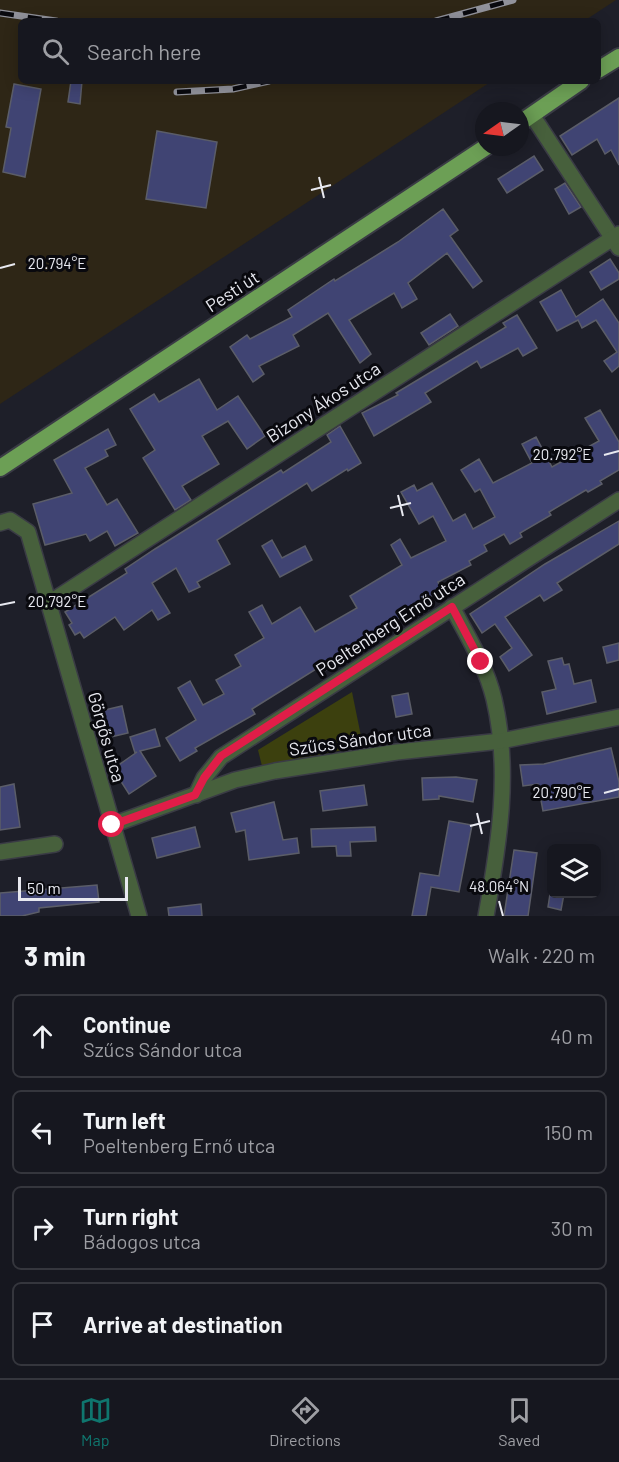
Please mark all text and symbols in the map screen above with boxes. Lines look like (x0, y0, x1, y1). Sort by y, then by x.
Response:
search box (18, 18, 601, 84)
icon: search (39, 35, 72, 68)
text: Search here (87, 38, 201, 64)
north arrow (475, 102, 529, 156)
text: 20.794°E (28, 254, 86, 272)
street label: Pesti út (201, 266, 263, 316)
street label: Bizony Ákos utca (262, 357, 384, 447)
text: 20.792°E (533, 445, 591, 463)
street label: Poeltenberg Ernő utca (311, 568, 469, 680)
text: 20.792°E (28, 592, 86, 610)
route end (467, 648, 493, 674)
street label: Görgős utca (84, 689, 130, 785)
street label: Szűcs Sándor utca (287, 718, 433, 760)
text: 20.790°E (533, 783, 591, 801)
route start (98, 811, 124, 837)
map controls (547, 844, 601, 898)
button: layers (547, 844, 601, 898)
scale bar (18, 874, 128, 902)
text: 48.064°N (469, 877, 529, 895)
text: 50 m (27, 878, 61, 897)
text: 3 min (24, 940, 86, 971)
text: Walk · 220 m (488, 943, 595, 967)
text: Continue (83, 1011, 171, 1037)
icon: ahead (26, 1020, 59, 1053)
text: 40 m (550, 1024, 593, 1048)
text: Szűcs Sándor utca (83, 1037, 242, 1061)
text: Turn left (83, 1107, 166, 1133)
icon: left (26, 1116, 59, 1149)
text: 150 m (544, 1120, 593, 1144)
text: Poeltenberg Ernő utca (83, 1133, 275, 1157)
text: Turn right (83, 1203, 178, 1229)
icon: right (26, 1212, 59, 1245)
text: 30 m (551, 1216, 593, 1240)
text: Bádogos utca (83, 1229, 201, 1253)
icon: arrive (26, 1308, 59, 1341)
text: Arrive at destination (83, 1311, 282, 1337)
tab: Map (79, 1394, 112, 1449)
tab: Directions (269, 1394, 341, 1449)
tab: Saved (498, 1394, 540, 1449)

